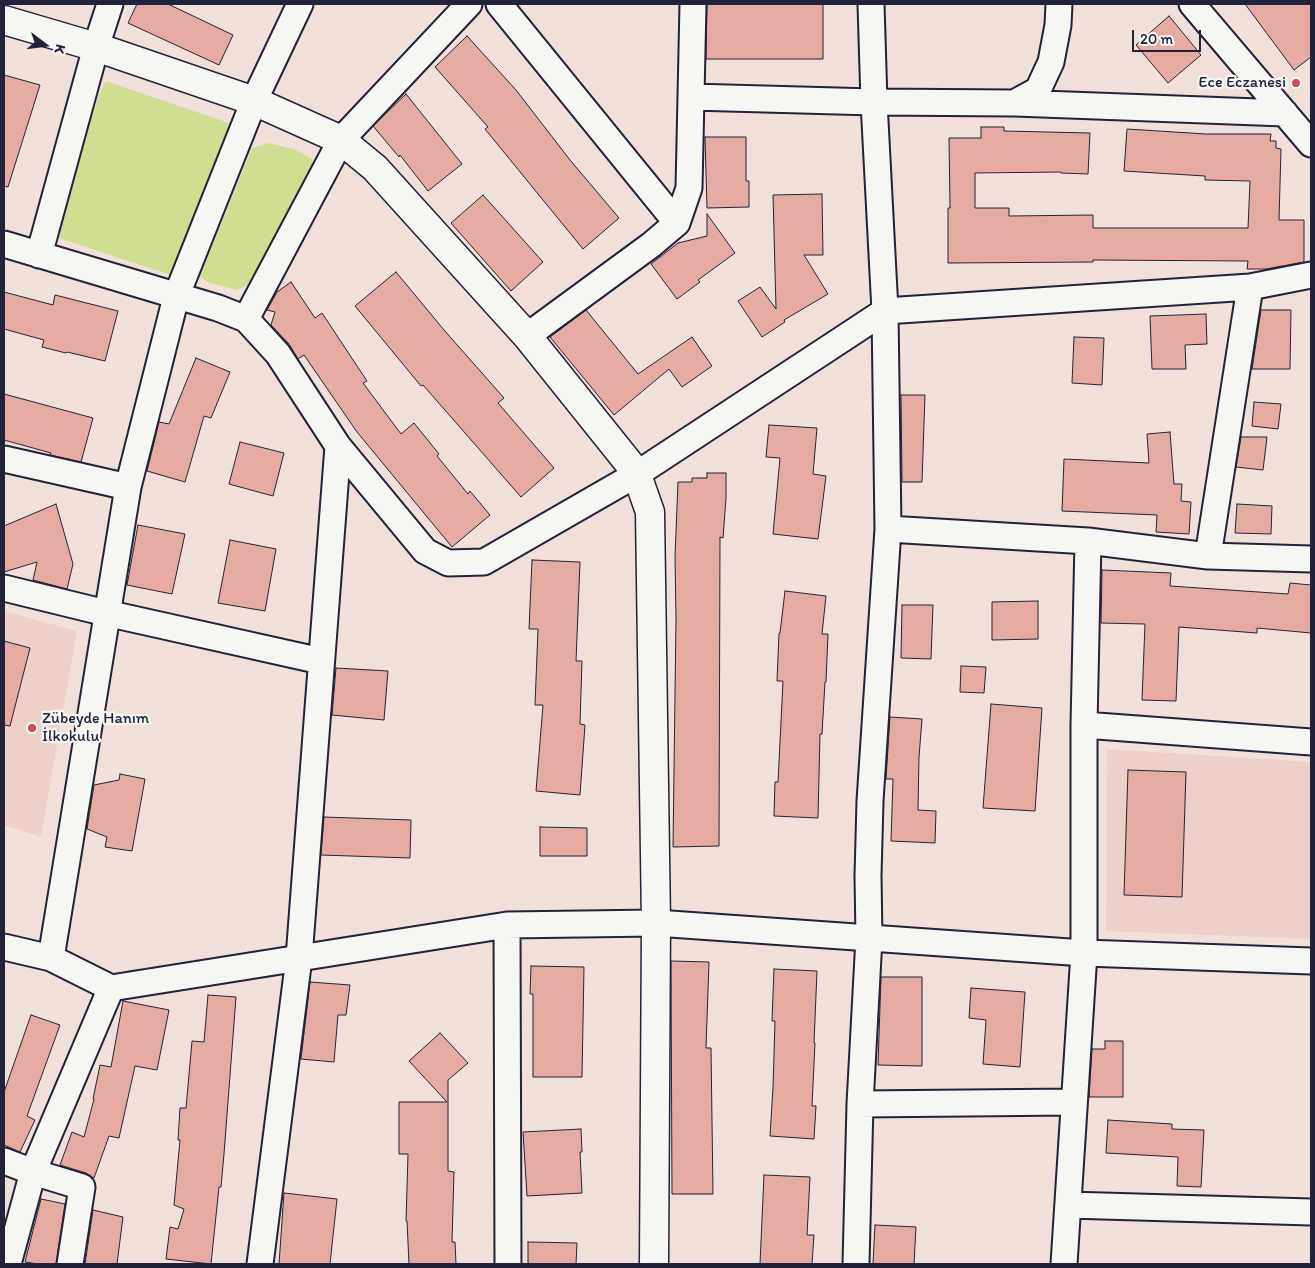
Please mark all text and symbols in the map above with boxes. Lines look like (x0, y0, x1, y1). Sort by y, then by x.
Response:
north arrow (20, 20, 70, 70)
scale bar (1135, 20, 1204, 52)
text: 20 m (1140, 30, 1173, 48)
text: K (51, 42, 69, 56)
place label: Ece Eczanesi (1199, 73, 1286, 93)
marker: Ece Eczanesi (1290, 77, 1302, 89)
place label: Zübeyde Hanım İlkokulu (42, 709, 149, 747)
marker: Zübeyde Hanım İlkokulu (26, 722, 38, 734)

